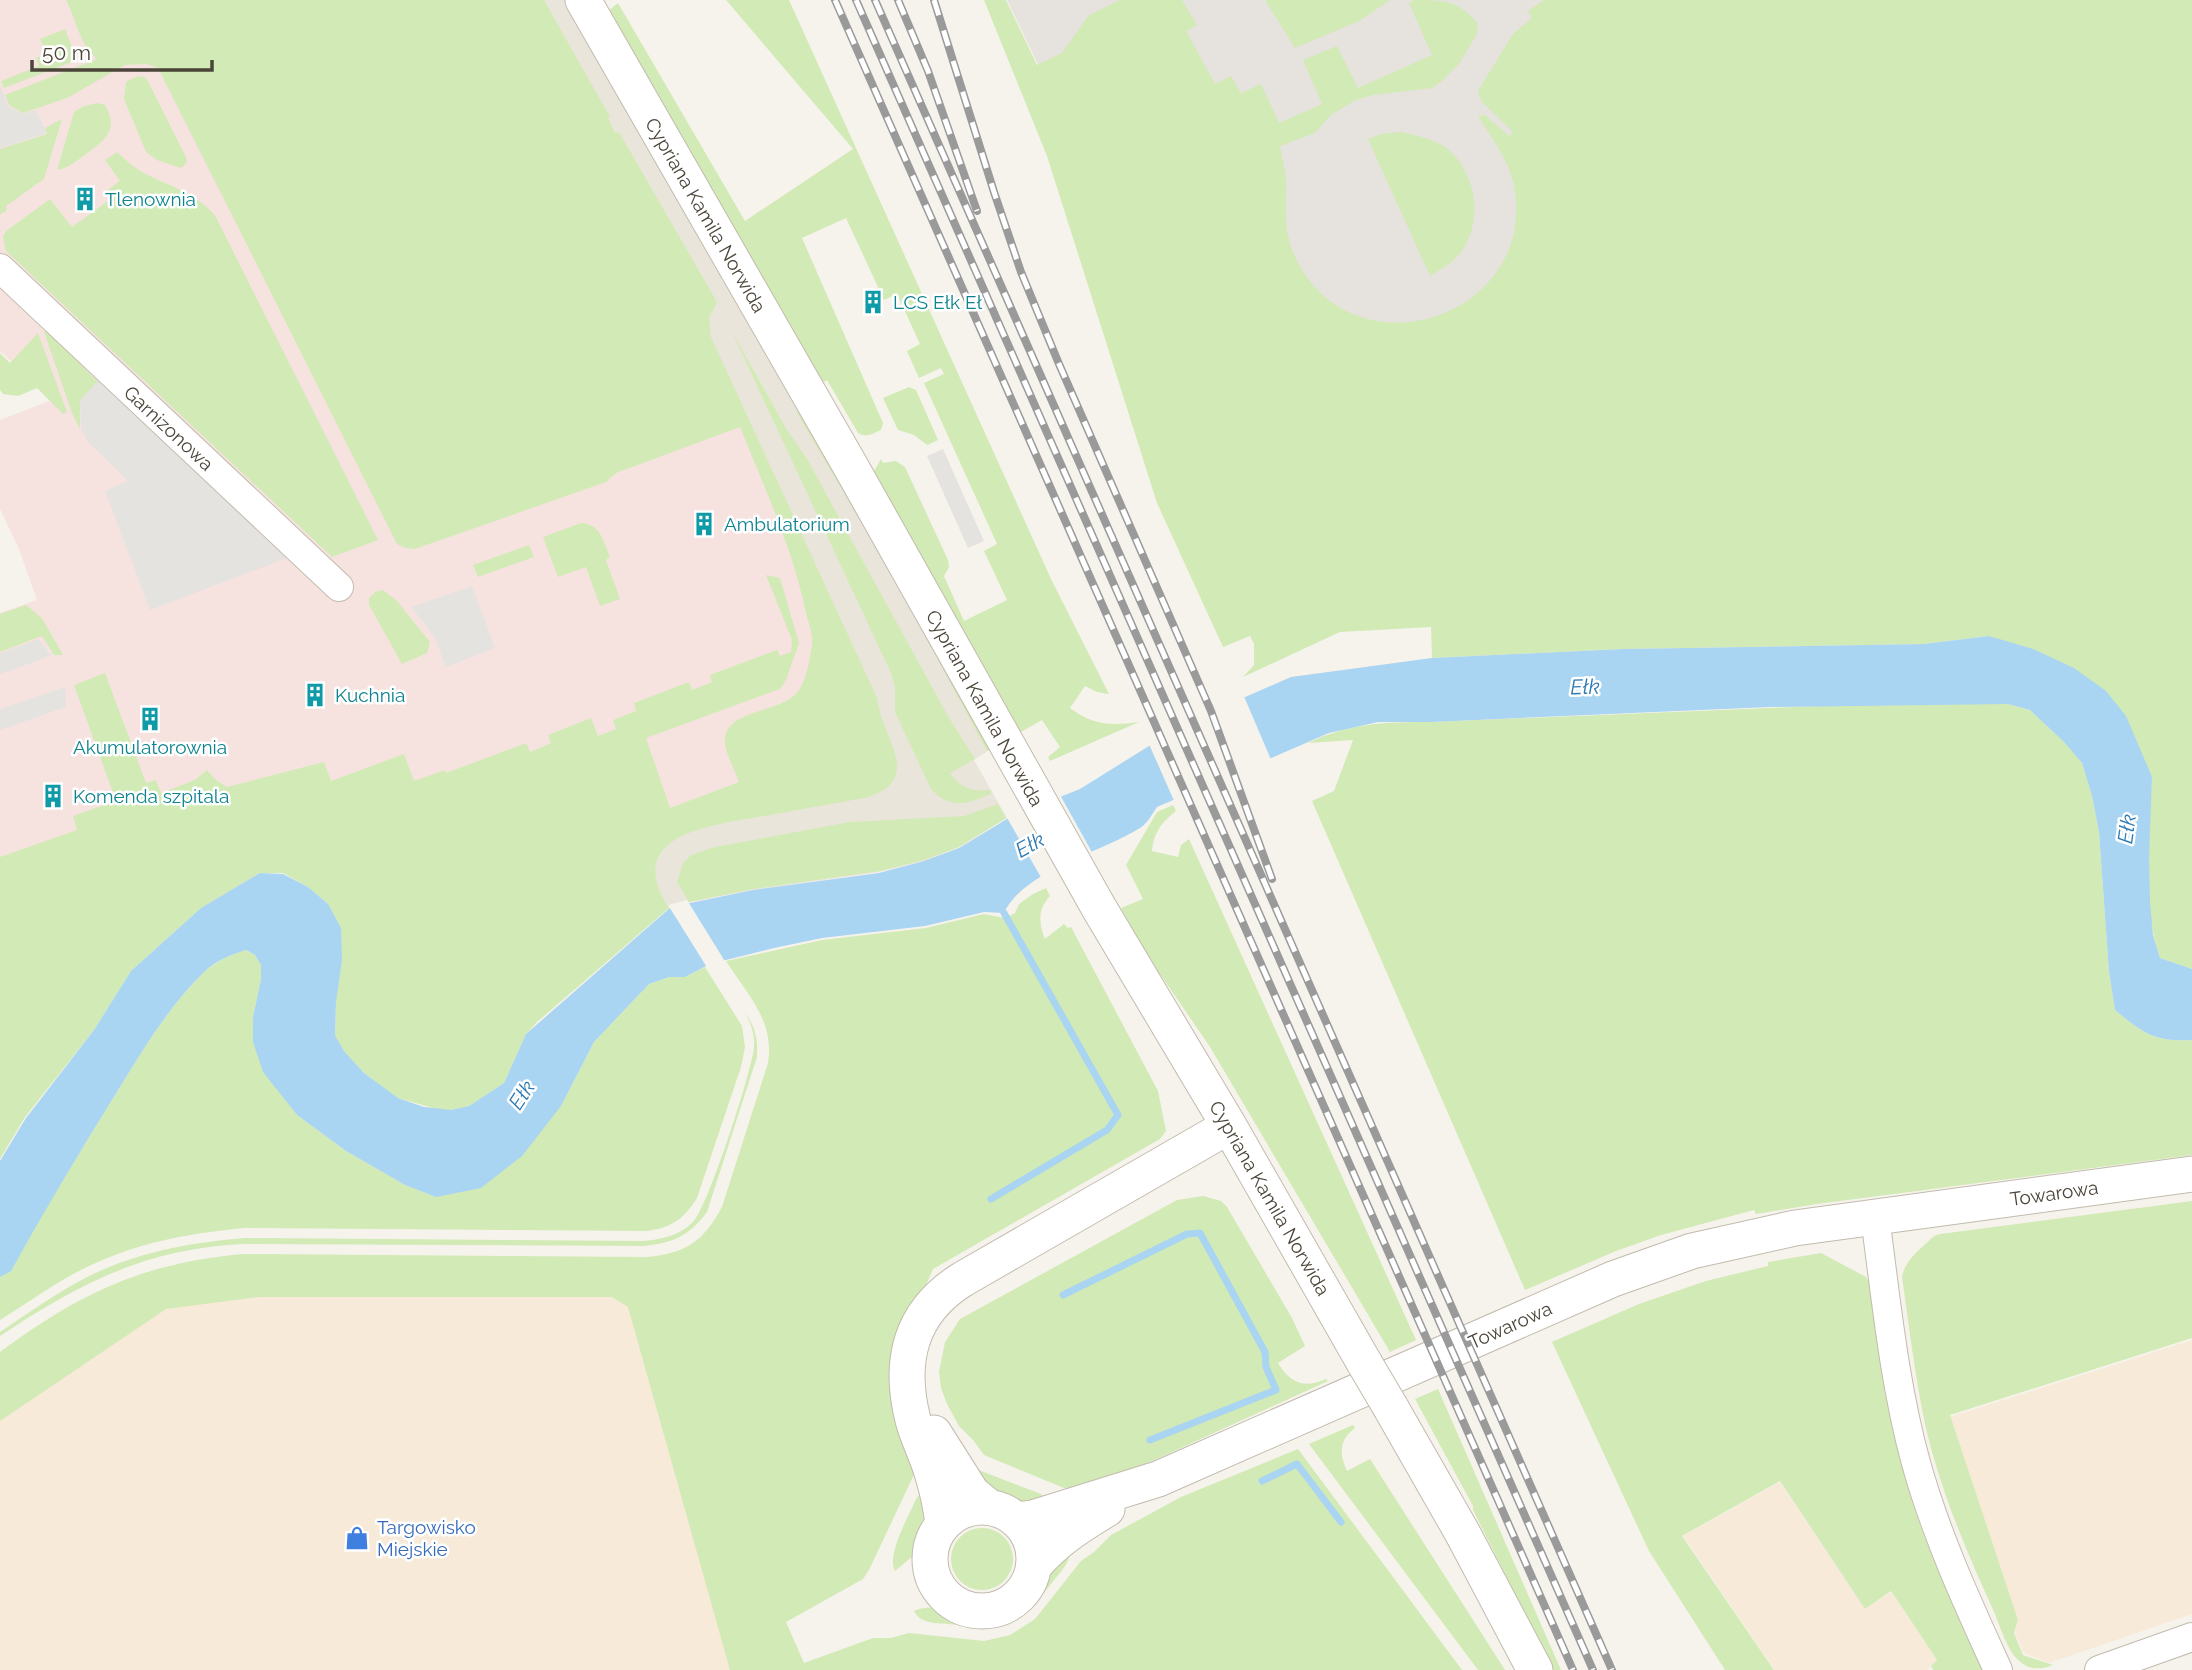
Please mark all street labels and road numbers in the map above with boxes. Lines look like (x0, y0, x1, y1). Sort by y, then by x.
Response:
street label: Cypriana Kamila Norwida (641, 114, 771, 316)
street label: Garnizonowa (120, 381, 218, 475)
street label: Cypriana Kamila Norwida (922, 606, 1048, 810)
street label: Cypriana Kamila Norwida (1205, 1097, 1335, 1299)
street label: Towarowa (2008, 1176, 2100, 1210)
street label: Towarowa (1465, 1297, 1555, 1353)

